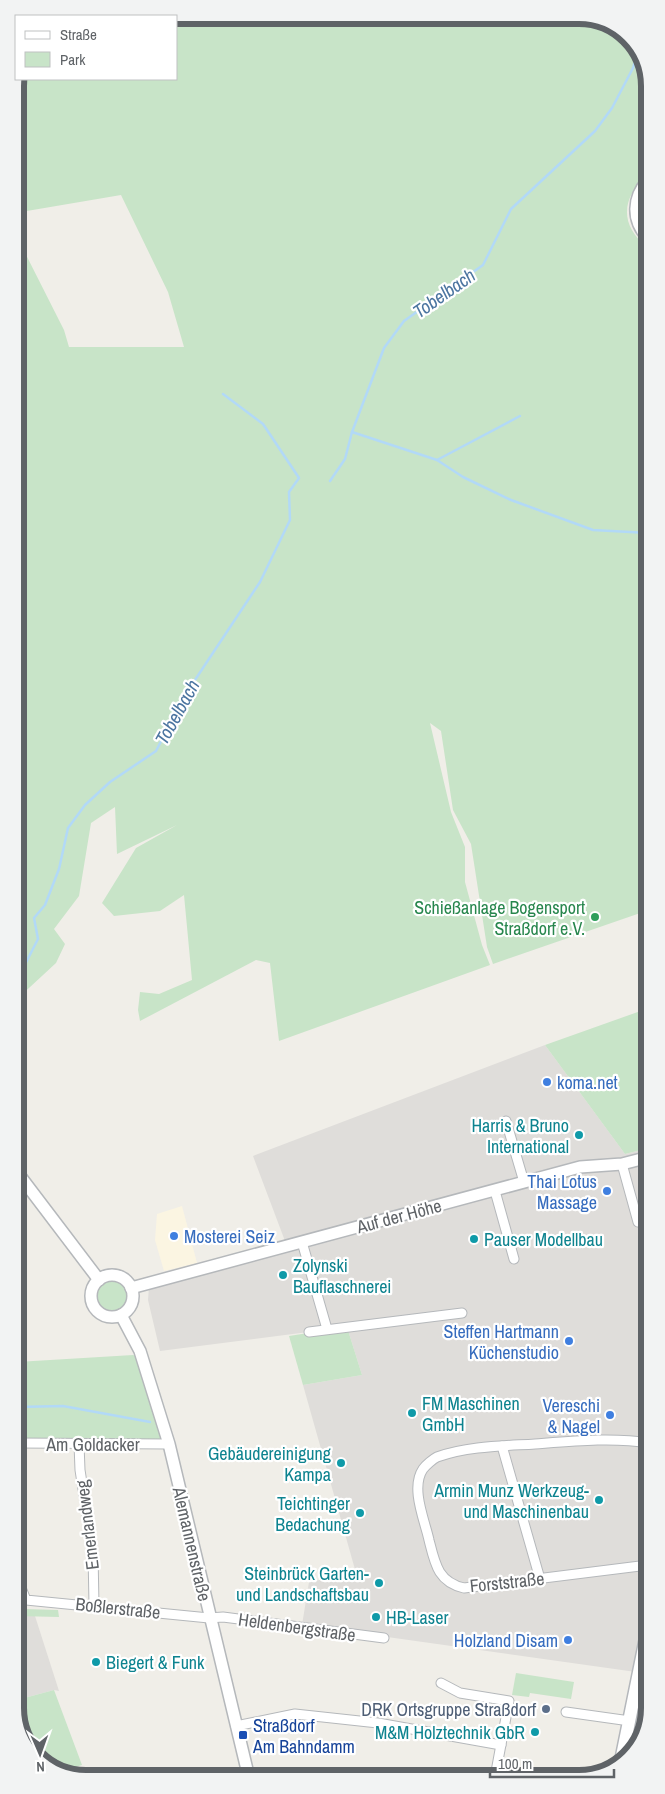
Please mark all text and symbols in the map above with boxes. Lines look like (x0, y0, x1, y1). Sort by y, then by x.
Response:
legend (15, 15, 178, 80)
text: Straße (60, 24, 97, 45)
text: Park (60, 49, 86, 70)
water label: Tobelbach (408, 262, 480, 324)
water label: Tobelbach (149, 675, 205, 749)
place label: Schießanlage Bogensport Straßdorf e.V. (414, 895, 585, 941)
marker: Schießanlage Bogensport Straßdorf e.V. (589, 911, 601, 923)
place label: koma.net (557, 1070, 618, 1095)
marker: koma.net (541, 1076, 553, 1088)
place label: Harris & Bruno International (471, 1113, 569, 1159)
marker: Harris & Bruno International (573, 1129, 585, 1141)
place label: Thai Lotus Massage (527, 1169, 597, 1215)
marker: Thai Lotus Massage (601, 1185, 613, 1197)
street label: Auf der Höhe (353, 1193, 444, 1240)
place label: Mosterei Seiz (184, 1224, 275, 1249)
place label: Pauser Modellbau (484, 1227, 603, 1252)
marker: Mosterei Seiz (168, 1230, 180, 1242)
marker: Pauser Modellbau (468, 1233, 480, 1245)
place label: Zolynski Bauflaschnerei (293, 1253, 391, 1299)
marker: Zolynski Bauflaschnerei (277, 1269, 289, 1281)
place label: Steffen Hartmann Küchenstudio (444, 1319, 559, 1365)
marker: Steffen Hartmann Küchenstudio (563, 1335, 575, 1347)
place label: FM Maschinen GmbH (422, 1391, 520, 1437)
place label: Vereschi & Nagel (543, 1393, 600, 1439)
marker: FM Maschinen GmbH (406, 1407, 418, 1419)
marker: Vereschi & Nagel (604, 1409, 616, 1421)
street label: Am Goldacker (45, 1432, 140, 1457)
place label: Gebäudereinigung Kampa (208, 1441, 332, 1487)
marker: Gebäudereinigung Kampa (335, 1457, 347, 1469)
street label: Emerlandweg (69, 1478, 105, 1571)
place label: Armin Munz Werkzeug- und Maschinenbau (433, 1478, 589, 1524)
street label: Alemannenstraße (166, 1483, 217, 1604)
place label: Teichtinger Bedachung (275, 1491, 351, 1537)
marker: Armin Munz Werkzeug- und Maschinenbau (593, 1494, 605, 1506)
marker: Teichtinger Bedachung (354, 1507, 366, 1519)
place label: Steinbrück Garten- und Landschaftsbau (236, 1561, 369, 1607)
street label: Forststraße (469, 1566, 545, 1598)
marker: Steinbrück Garten- und Landschaftsbau (373, 1577, 385, 1589)
street label: Boßlerstraße (74, 1591, 162, 1625)
place label: HB-Laser (386, 1605, 448, 1630)
street label: Heldenbergstraße (237, 1606, 357, 1648)
marker: HB-Laser (370, 1611, 382, 1623)
place label: Holzland Disam (454, 1628, 558, 1653)
marker: Holzland Disam (562, 1634, 574, 1646)
place label: Biegert & Funk (106, 1650, 205, 1675)
marker: Biegert & Funk (90, 1656, 102, 1668)
place label: DRK Ortsgruppe Straßdorf (361, 1697, 537, 1722)
marker: DRK Ortsgruppe Straßdorf (540, 1703, 552, 1715)
place label: Straßdorf Am Bahndamm (252, 1713, 355, 1759)
place label: M&M Holztechnik GbR (375, 1720, 525, 1745)
marker: M&M Holztechnik GbR (529, 1726, 541, 1738)
north arrow (15, 1729, 65, 1779)
marker: Straßdorf Am Bahndamm (237, 1729, 249, 1741)
scale bar (490, 1746, 614, 1778)
text: 100 m (498, 1753, 532, 1774)
text: N (36, 1758, 45, 1776)

